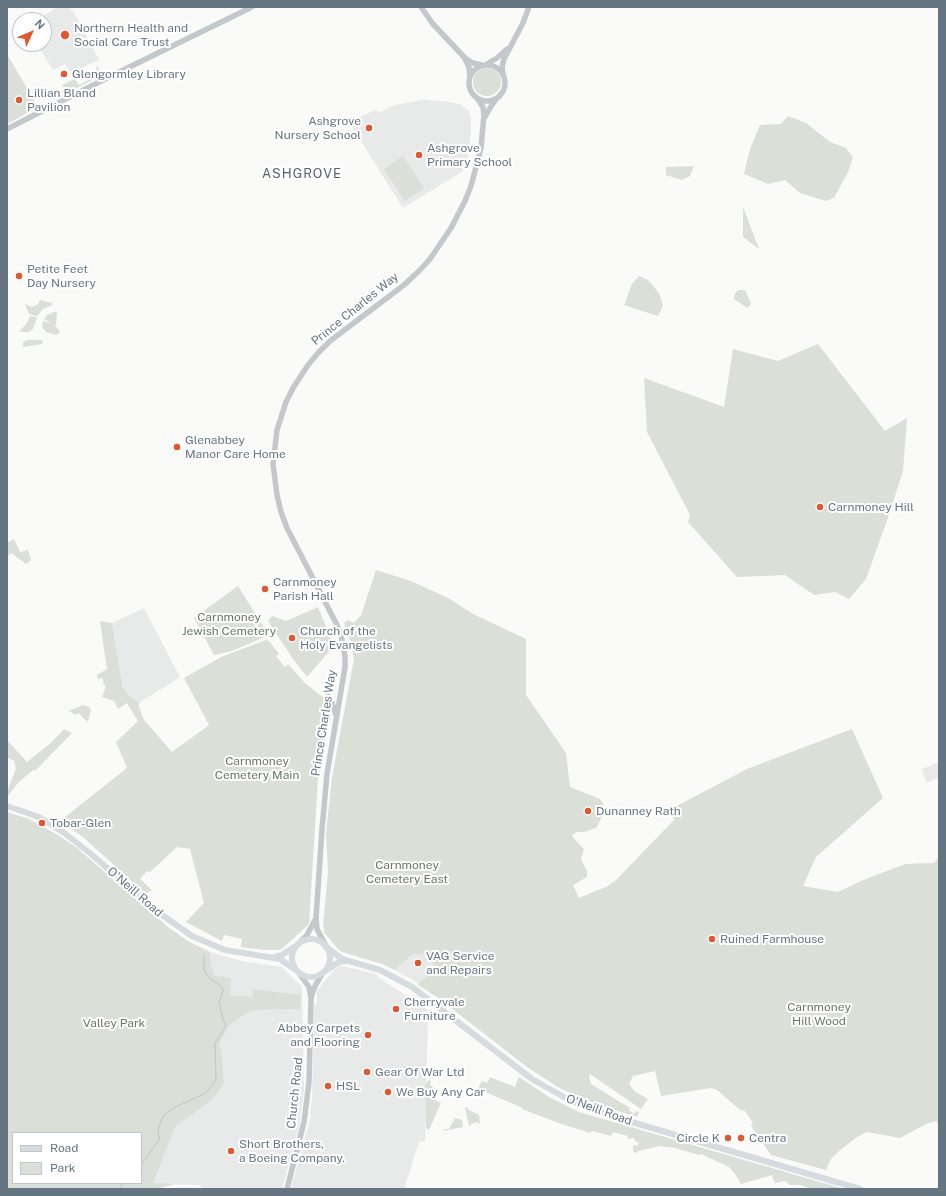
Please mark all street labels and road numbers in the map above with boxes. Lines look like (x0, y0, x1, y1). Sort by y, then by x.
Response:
street label: Prince Charles Way (309, 269, 401, 349)
street label: Prince Charles Way (308, 669, 340, 777)
street label: O'Neill Road (104, 864, 166, 920)
street label: Church Road (284, 1057, 306, 1129)
street label: O'Neill Road (564, 1091, 634, 1129)

